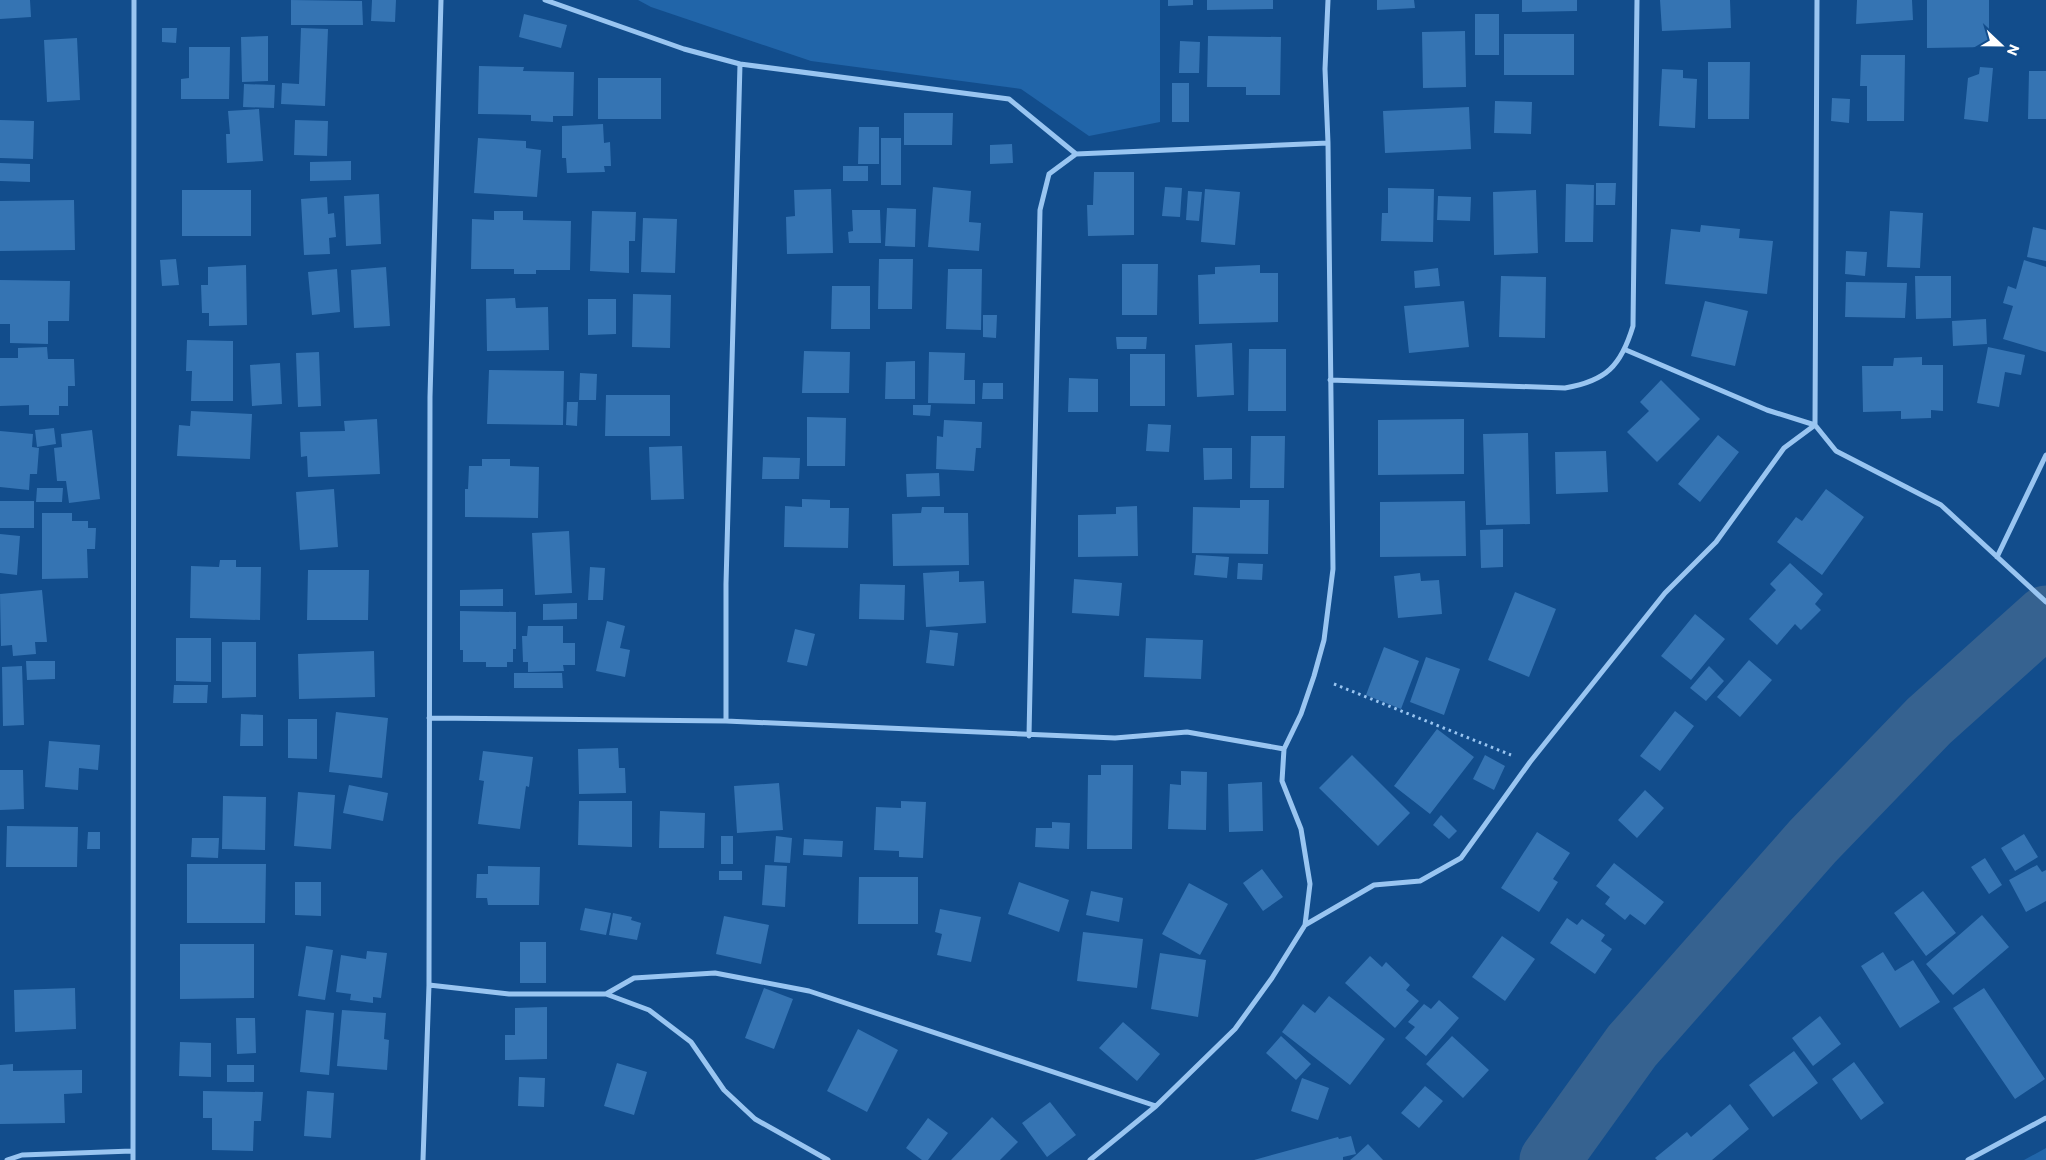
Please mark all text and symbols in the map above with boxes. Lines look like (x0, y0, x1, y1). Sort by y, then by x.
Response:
north arrow (1976, 20, 2026, 70)
text: N (2004, 42, 2023, 58)

